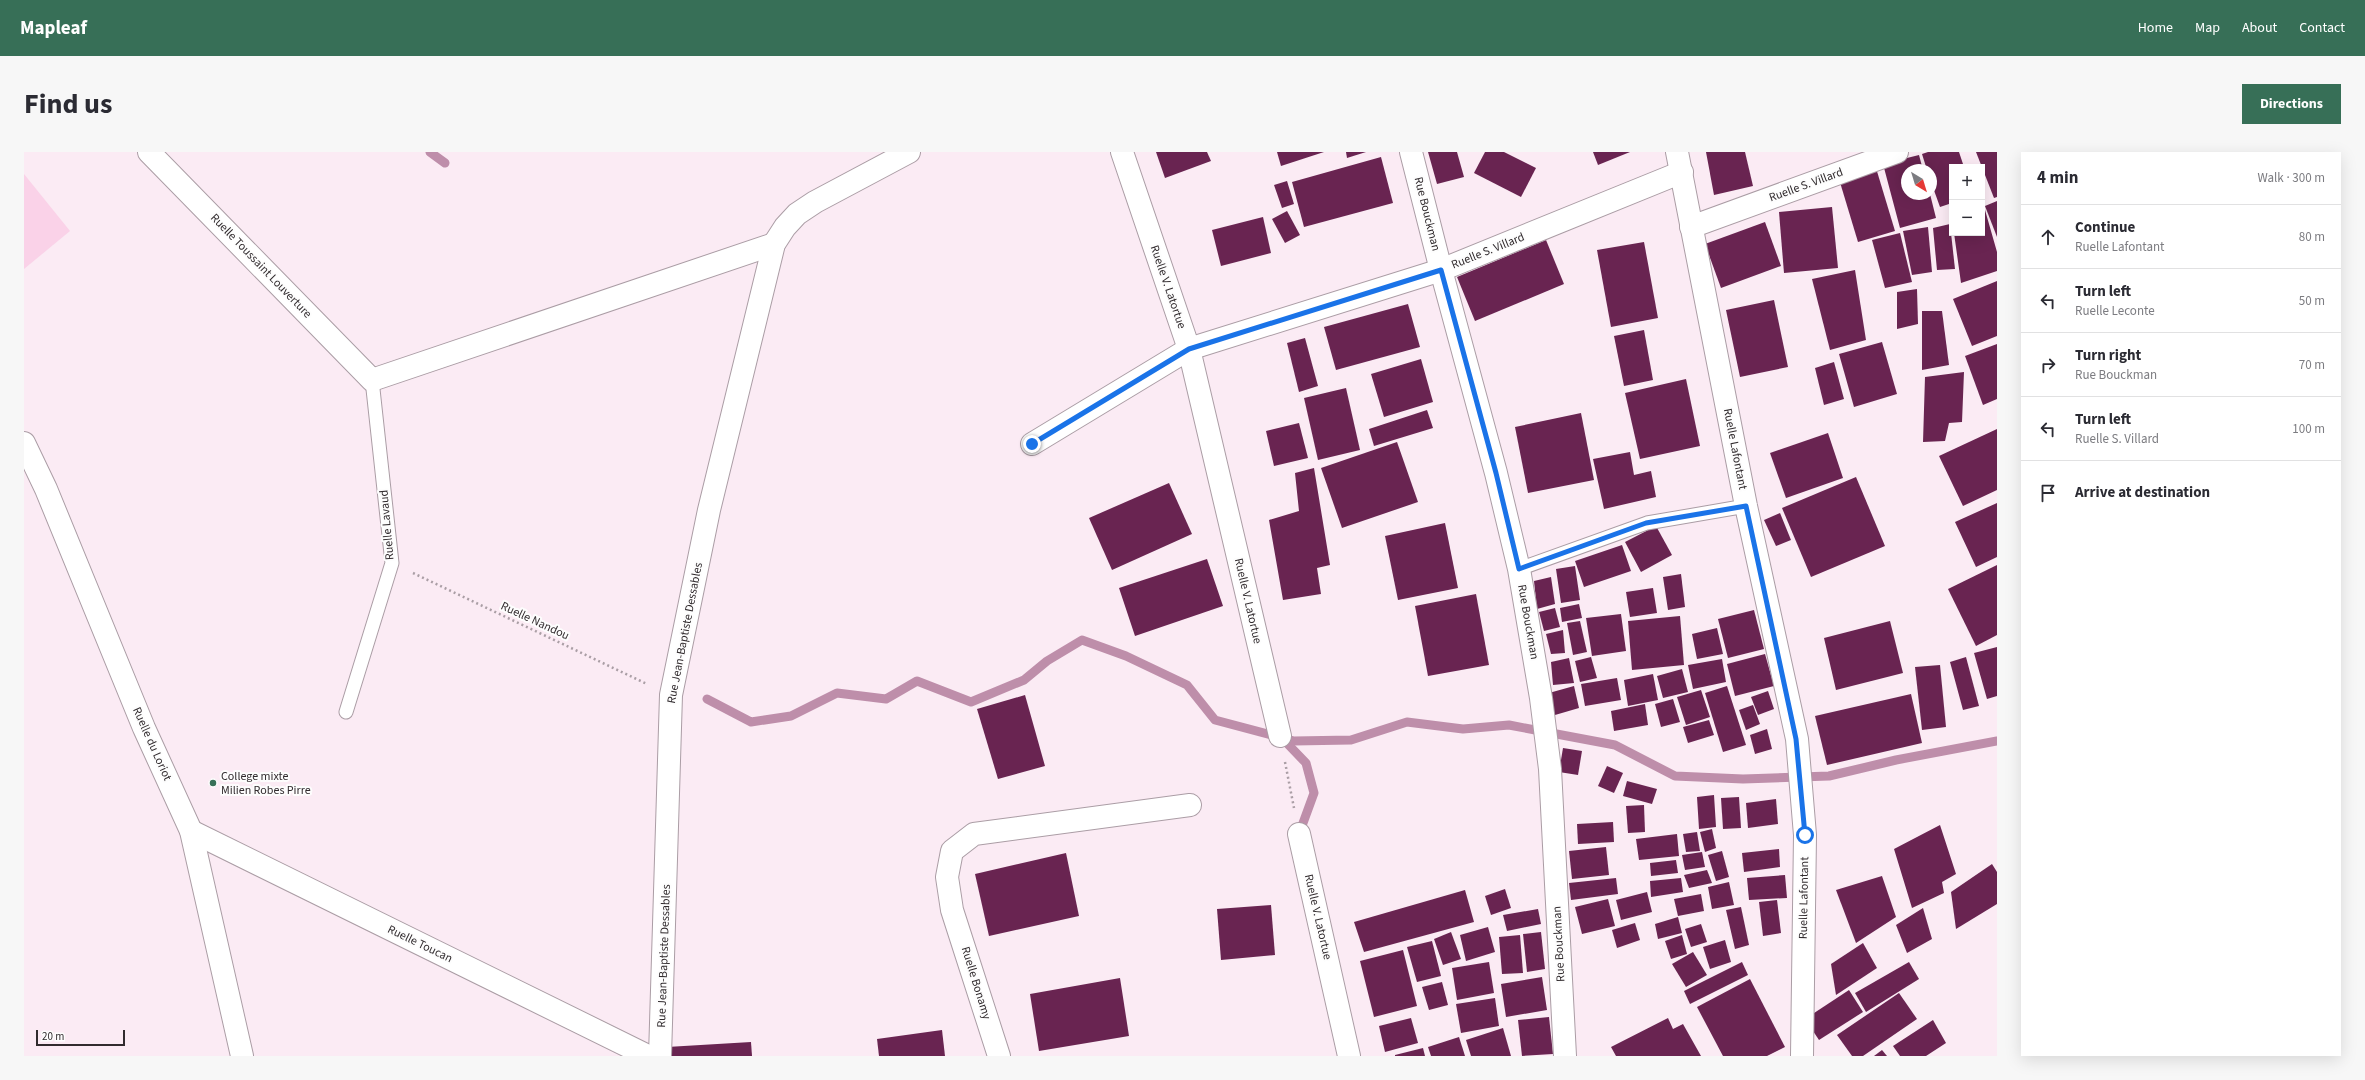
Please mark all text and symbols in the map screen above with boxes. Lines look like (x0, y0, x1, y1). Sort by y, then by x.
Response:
text: Mapleaf (20, 15, 87, 42)
text: Home (2138, 18, 2173, 38)
text: Map (2195, 18, 2220, 38)
text: About (2242, 18, 2277, 38)
text: Contact (2299, 18, 2345, 38)
text: Find us (24, 84, 112, 124)
button: Directions (2242, 84, 2341, 124)
street label: Ruelle S. Villard (1767, 164, 1845, 206)
north arrow (1901, 164, 1937, 200)
map controls (1949, 164, 1985, 236)
button: + (1949, 164, 1985, 200)
text: 4 min (2037, 166, 2078, 190)
text: Walk · 300 m (2257, 169, 2325, 187)
street label: Rue Bouckman (1410, 175, 1444, 253)
button: − (1949, 200, 1985, 236)
street label: Ruelle Toussaint Louverture (206, 210, 316, 322)
text: Continue (2075, 217, 2135, 238)
icon: ahead (2037, 226, 2059, 248)
text: 80 m (2299, 228, 2325, 246)
street label: Ruelle S. Villard (1449, 229, 1527, 273)
text: Ruelle Lafontant (2075, 238, 2164, 256)
street label: Ruelle V. Latortue (1146, 243, 1190, 331)
text: Turn left (2075, 281, 2131, 302)
icon: left (2037, 290, 2059, 312)
text: 50 m (2299, 292, 2325, 310)
text: Ruelle Leconte (2075, 302, 2155, 320)
text: Turn right (2075, 345, 2141, 366)
icon: right (2037, 354, 2059, 376)
text: 70 m (2299, 356, 2325, 374)
text: Rue Bouckman (2075, 366, 2157, 384)
street label: Ruelle Lafontant (1719, 407, 1751, 491)
text: Turn left (2075, 409, 2131, 430)
icon: left (2037, 418, 2059, 440)
text: 100 m (2292, 420, 2325, 438)
text: Ruelle S. Villard (2075, 430, 2159, 448)
route end (1023, 435, 1041, 453)
icon: arrive (2037, 482, 2059, 504)
text: Arrive at destination (2075, 482, 2210, 503)
street label: Ruelle Lavaud (375, 489, 399, 561)
street label: Ruelle V. Latortue (1230, 557, 1266, 646)
street label: Rue Jean-Baptiste Dessables (663, 561, 707, 705)
street label: Rue Bouckman (1513, 583, 1543, 661)
street label: Ruelle Nandou (498, 598, 572, 644)
street label: Ruelle du Loriot (128, 704, 176, 784)
place label: College mixte Milien Robes Pirre (221, 768, 311, 799)
marker: College mixte Milien Robes Pirre (208, 778, 218, 788)
route start (1796, 826, 1814, 844)
street label: Ruelle Lafontant (1795, 857, 1813, 939)
street label: Ruelle V. Latortue (1300, 873, 1336, 962)
street label: Rue Jean-Baptiste Dessables (653, 884, 675, 1028)
street label: Rue Bouckman (1549, 906, 1569, 982)
street label: Ruelle Toucan (385, 921, 455, 967)
street label: Ruelle Bonamy (957, 944, 995, 1022)
scale bar (36, 1028, 125, 1047)
text: 20 m (42, 1029, 64, 1044)

